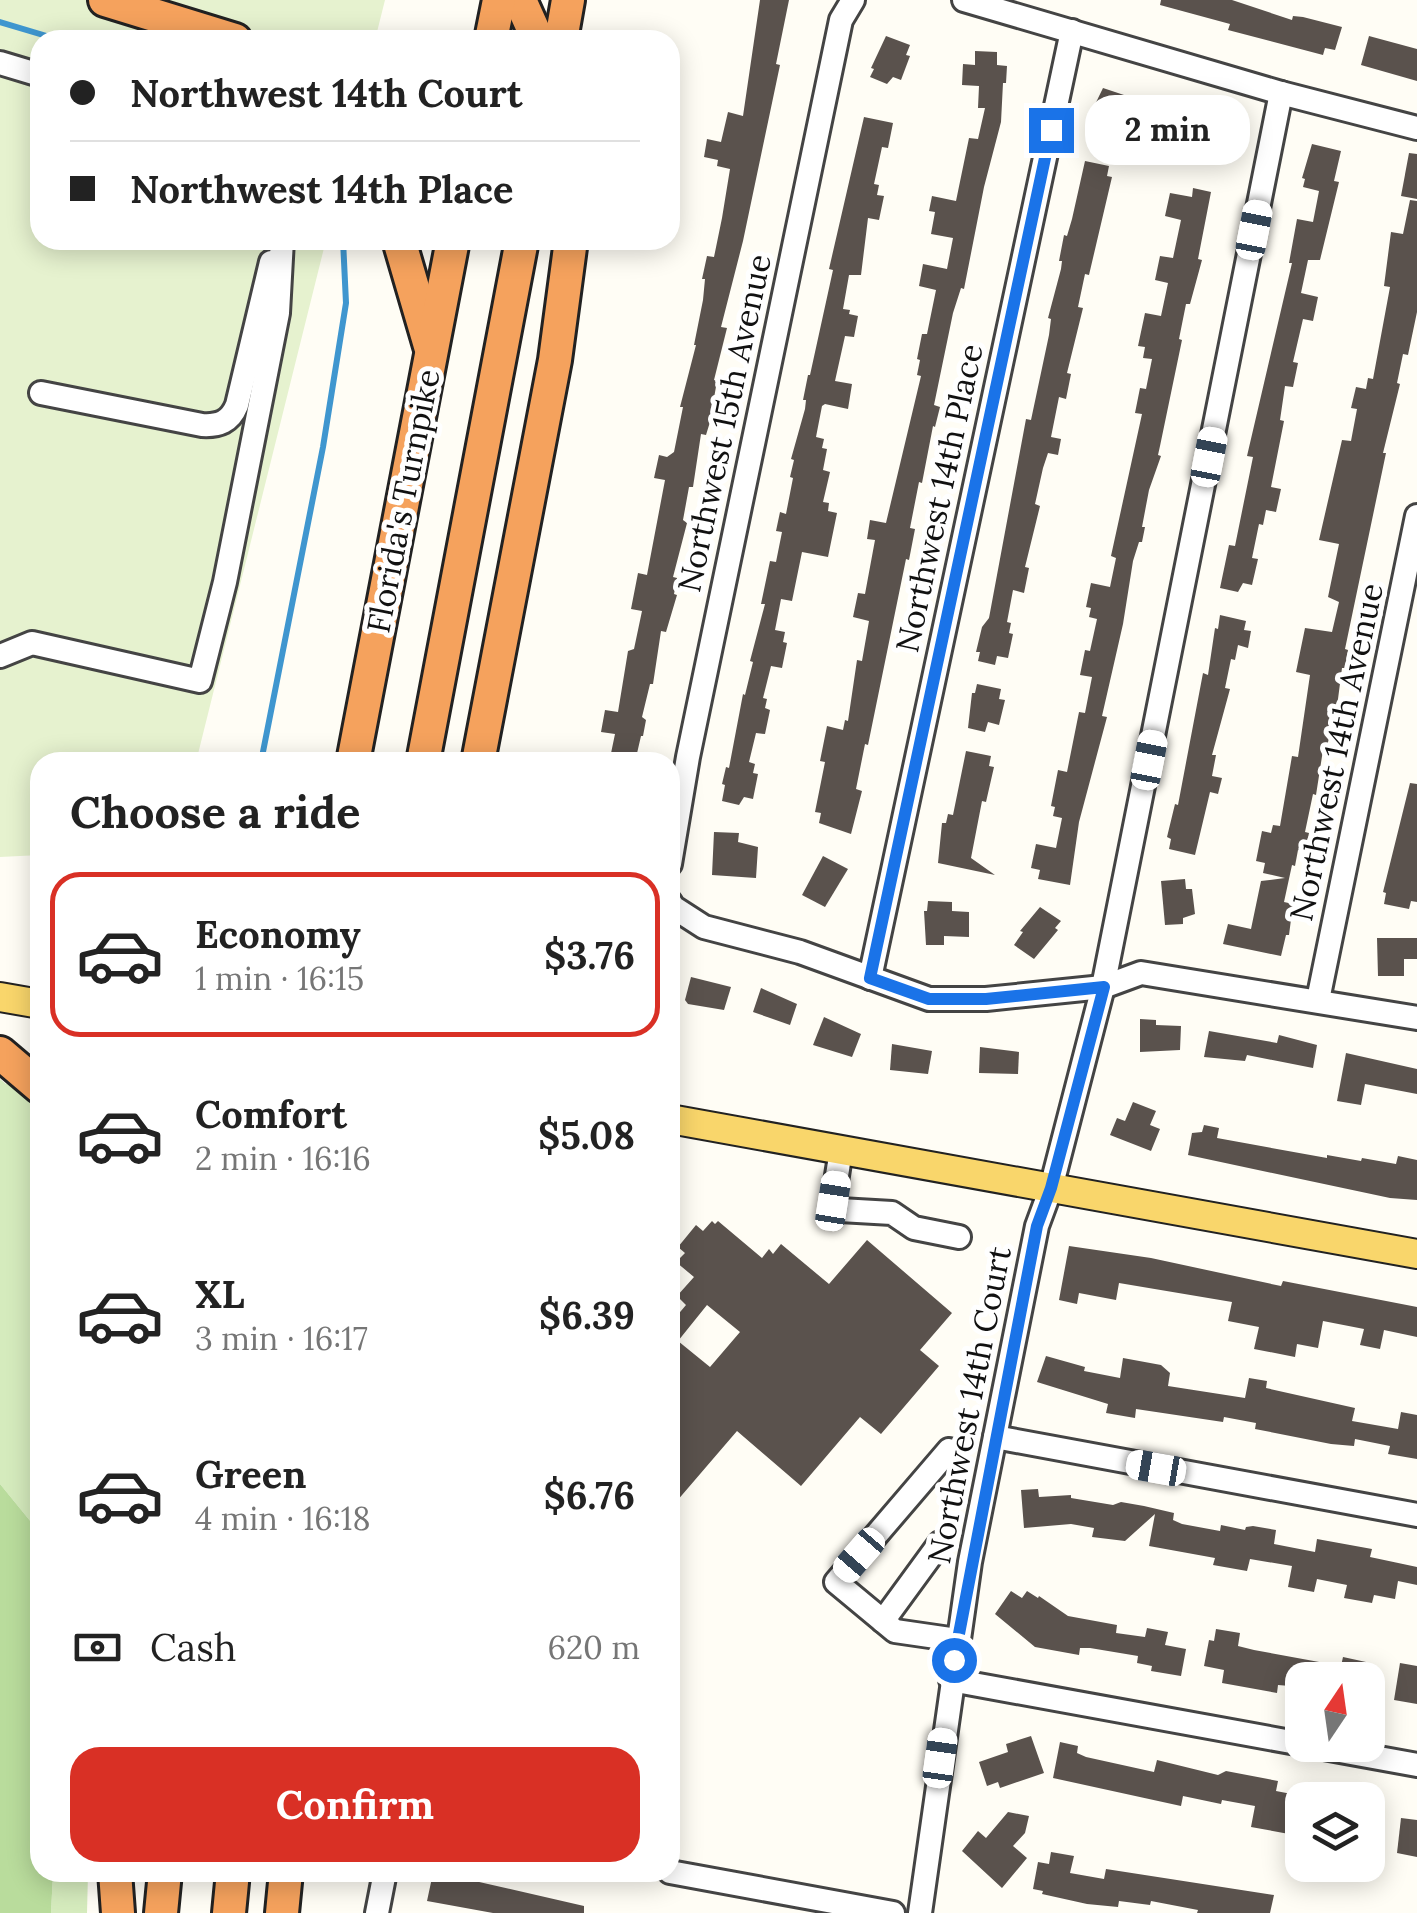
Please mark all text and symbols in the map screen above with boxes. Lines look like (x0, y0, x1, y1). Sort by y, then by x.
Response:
text: Northwest 14th Court (130, 69, 522, 117)
callout: 2 min (1086, 95, 1251, 165)
route end (1029, 108, 1074, 153)
text: 2 min (1125, 109, 1210, 150)
text: Northwest 14th Place (130, 165, 513, 213)
car (1234, 198, 1274, 262)
street label: Northwest 15th Avenue (668, 250, 780, 596)
street label: Northwest 14th Place (886, 340, 992, 656)
street label: Florida's Turnpike (357, 366, 449, 636)
car (1189, 425, 1229, 489)
street label: Northwest 14th Avenue (1280, 579, 1392, 925)
car (1129, 728, 1169, 792)
text: Choose a ride (70, 783, 360, 840)
icon: car (75, 910, 165, 1000)
text: Economy (195, 910, 361, 958)
text: $3.76 (544, 931, 635, 979)
text: 1 min · 16:15 (195, 958, 364, 999)
icon: car (75, 1090, 165, 1180)
text: Comfort (195, 1090, 347, 1138)
text: $5.08 (538, 1111, 635, 1159)
text: 2 min · 16:16 (195, 1138, 371, 1179)
car (813, 1169, 853, 1233)
street label: Northwest 14th Court (918, 1242, 1020, 1567)
icon: car (75, 1270, 165, 1360)
text: XL (195, 1270, 245, 1318)
text: $6.39 (539, 1291, 635, 1339)
text: 3 min · 16:17 (195, 1318, 368, 1359)
car (1124, 1448, 1188, 1488)
icon: car (75, 1450, 165, 1540)
text: Green (195, 1450, 307, 1498)
text: $6.76 (543, 1471, 635, 1519)
text: 4 min · 16:18 (195, 1498, 370, 1539)
car (828, 1523, 890, 1587)
icon: cash (70, 1620, 125, 1675)
text: Cash (150, 1623, 237, 1671)
text: 620 m (547, 1627, 640, 1668)
route start (932, 1638, 977, 1683)
north arrow (1285, 1662, 1385, 1762)
map controls (1285, 1662, 1385, 1882)
car (921, 1726, 959, 1790)
button: Confirm (70, 1747, 640, 1862)
button: layers (1285, 1782, 1385, 1882)

